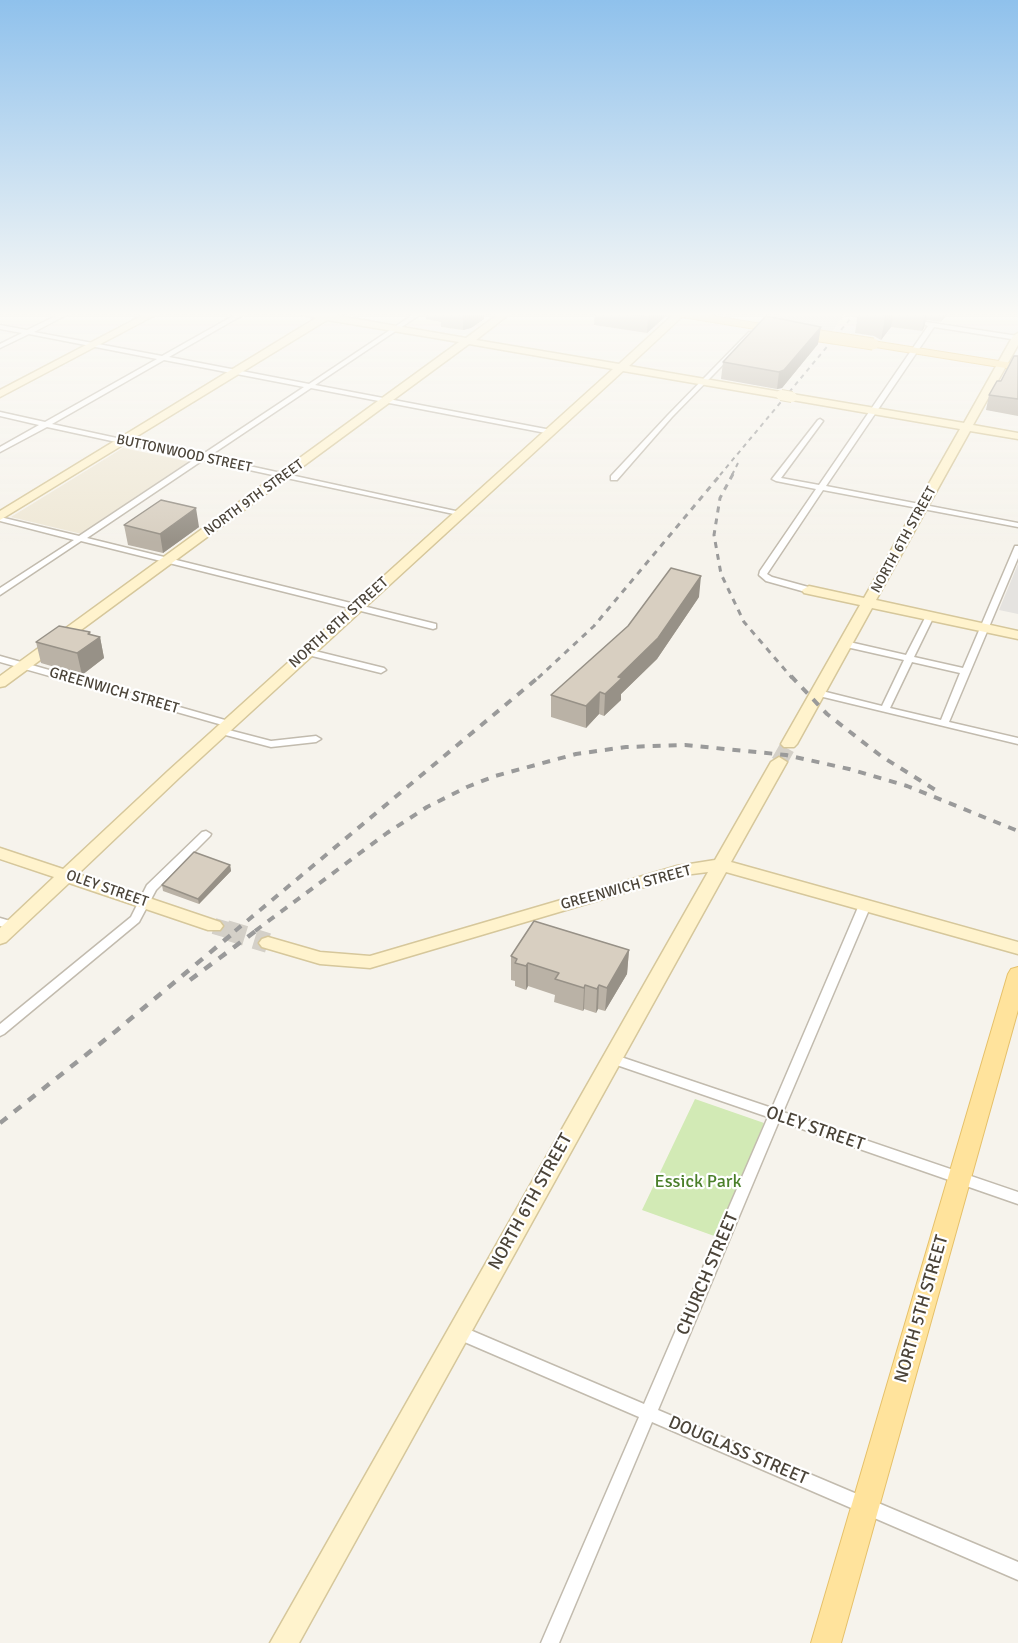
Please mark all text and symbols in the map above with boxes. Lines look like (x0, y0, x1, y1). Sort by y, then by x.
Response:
street label: BUTTONWOOD STREET (115, 431, 253, 477)
street label: NORTH 9TH STREET (201, 456, 307, 540)
street label: NORTH 6TH STREET (868, 484, 940, 596)
street label: NORTH 8TH STREET (286, 574, 392, 672)
street label: GREENWICH STREET (47, 664, 181, 718)
street label: GREENWICH STREET (559, 862, 693, 914)
street label: OLEY STREET (64, 867, 150, 911)
street label: OLEY STREET (763, 1102, 867, 1156)
street label: NORTH 6TH STREET (485, 1130, 577, 1274)
park label: Essick Park (655, 1171, 741, 1193)
street label: CHURCH STREET (672, 1210, 744, 1338)
street label: NORTH 5TH STREET (891, 1233, 953, 1385)
street label: DOUGLASS STREET (665, 1412, 811, 1490)

